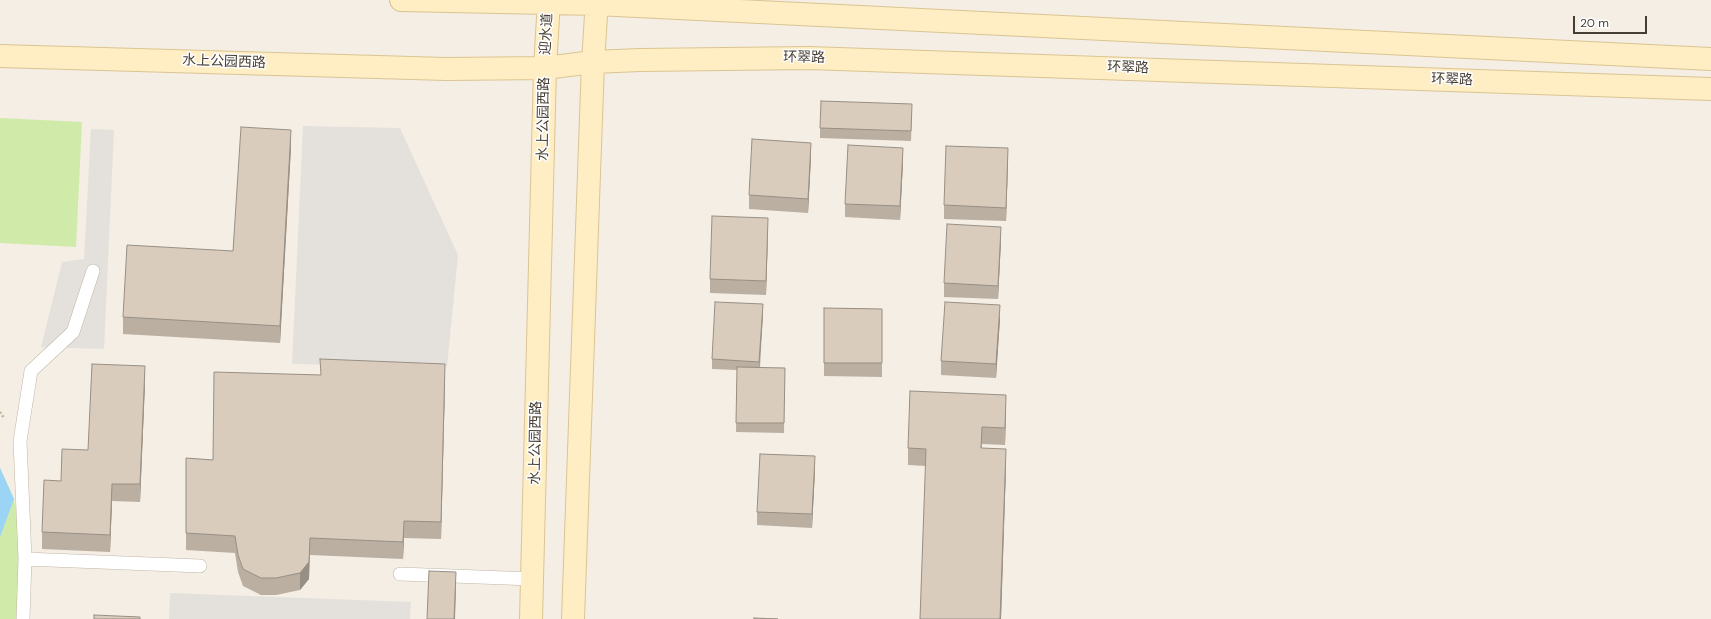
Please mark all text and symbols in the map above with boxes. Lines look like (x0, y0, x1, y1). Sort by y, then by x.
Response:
scale bar (1575, 8, 1649, 34)
street label: 迎水道 (538, 13, 556, 55)
text: 20 m (1580, 15, 1609, 31)
street label: 环翠路 (783, 49, 825, 67)
street label: 水上公园西路 (182, 52, 266, 72)
street label: 环翠路 (1107, 59, 1149, 77)
street label: 环翠路 (1431, 71, 1473, 89)
street label: 水上公园西路 (535, 77, 553, 161)
street label: 水上公园西路 (527, 401, 545, 485)

